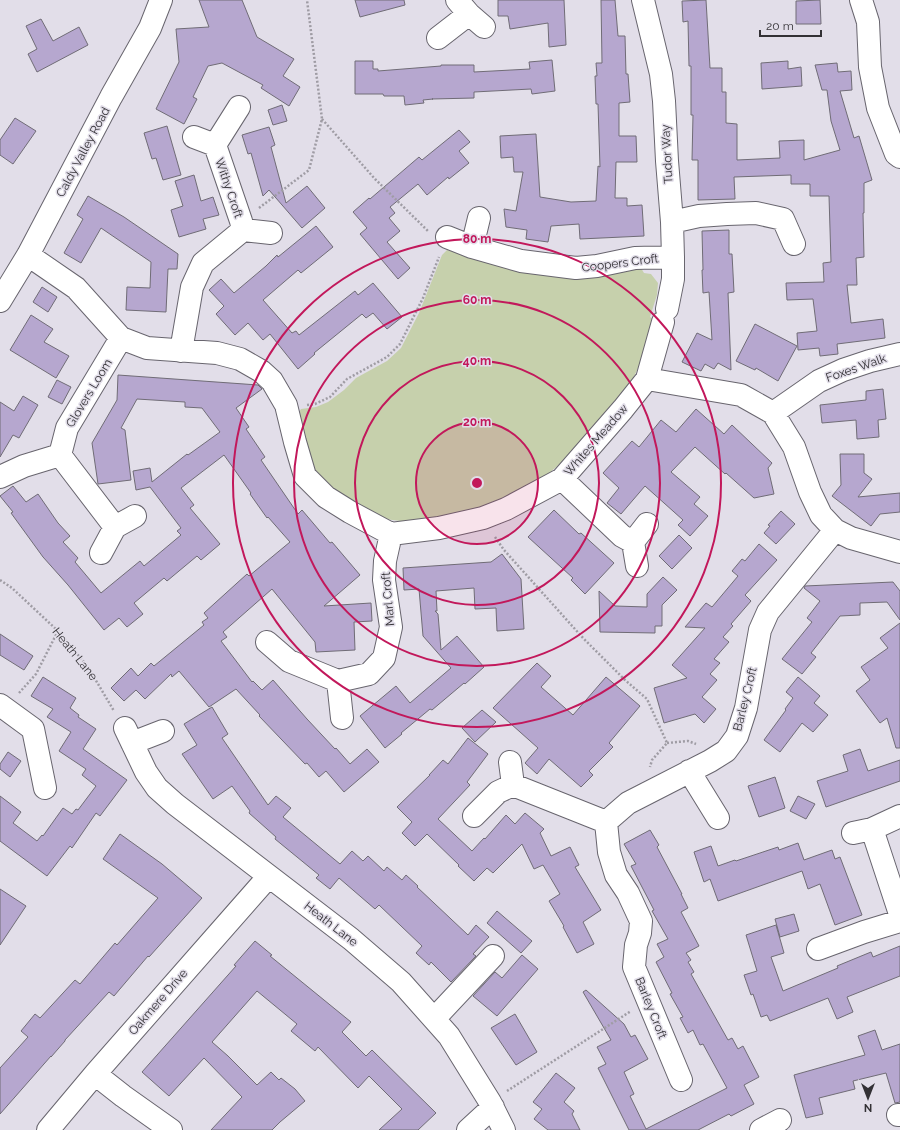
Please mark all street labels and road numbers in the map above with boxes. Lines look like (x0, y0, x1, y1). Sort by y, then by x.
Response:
street label: Caldy Valley Road (53, 105, 113, 199)
street label: Tudor Way (658, 123, 676, 184)
street label: Withy Croft (212, 156, 246, 220)
street label: Coopers Croft (581, 251, 659, 275)
street label: Foxes Walk (824, 351, 889, 385)
street label: Glovers Loom (63, 356, 115, 430)
street label: Whites Meadow (561, 401, 631, 479)
street label: Marl Croft (379, 571, 397, 627)
street label: Heath Lane (49, 625, 101, 683)
street label: Barley Croft (730, 666, 760, 732)
street label: Heath Lane (301, 899, 361, 949)
street label: Oakmere Drive (126, 966, 190, 1038)
street label: Barley Croft (632, 975, 670, 1041)

